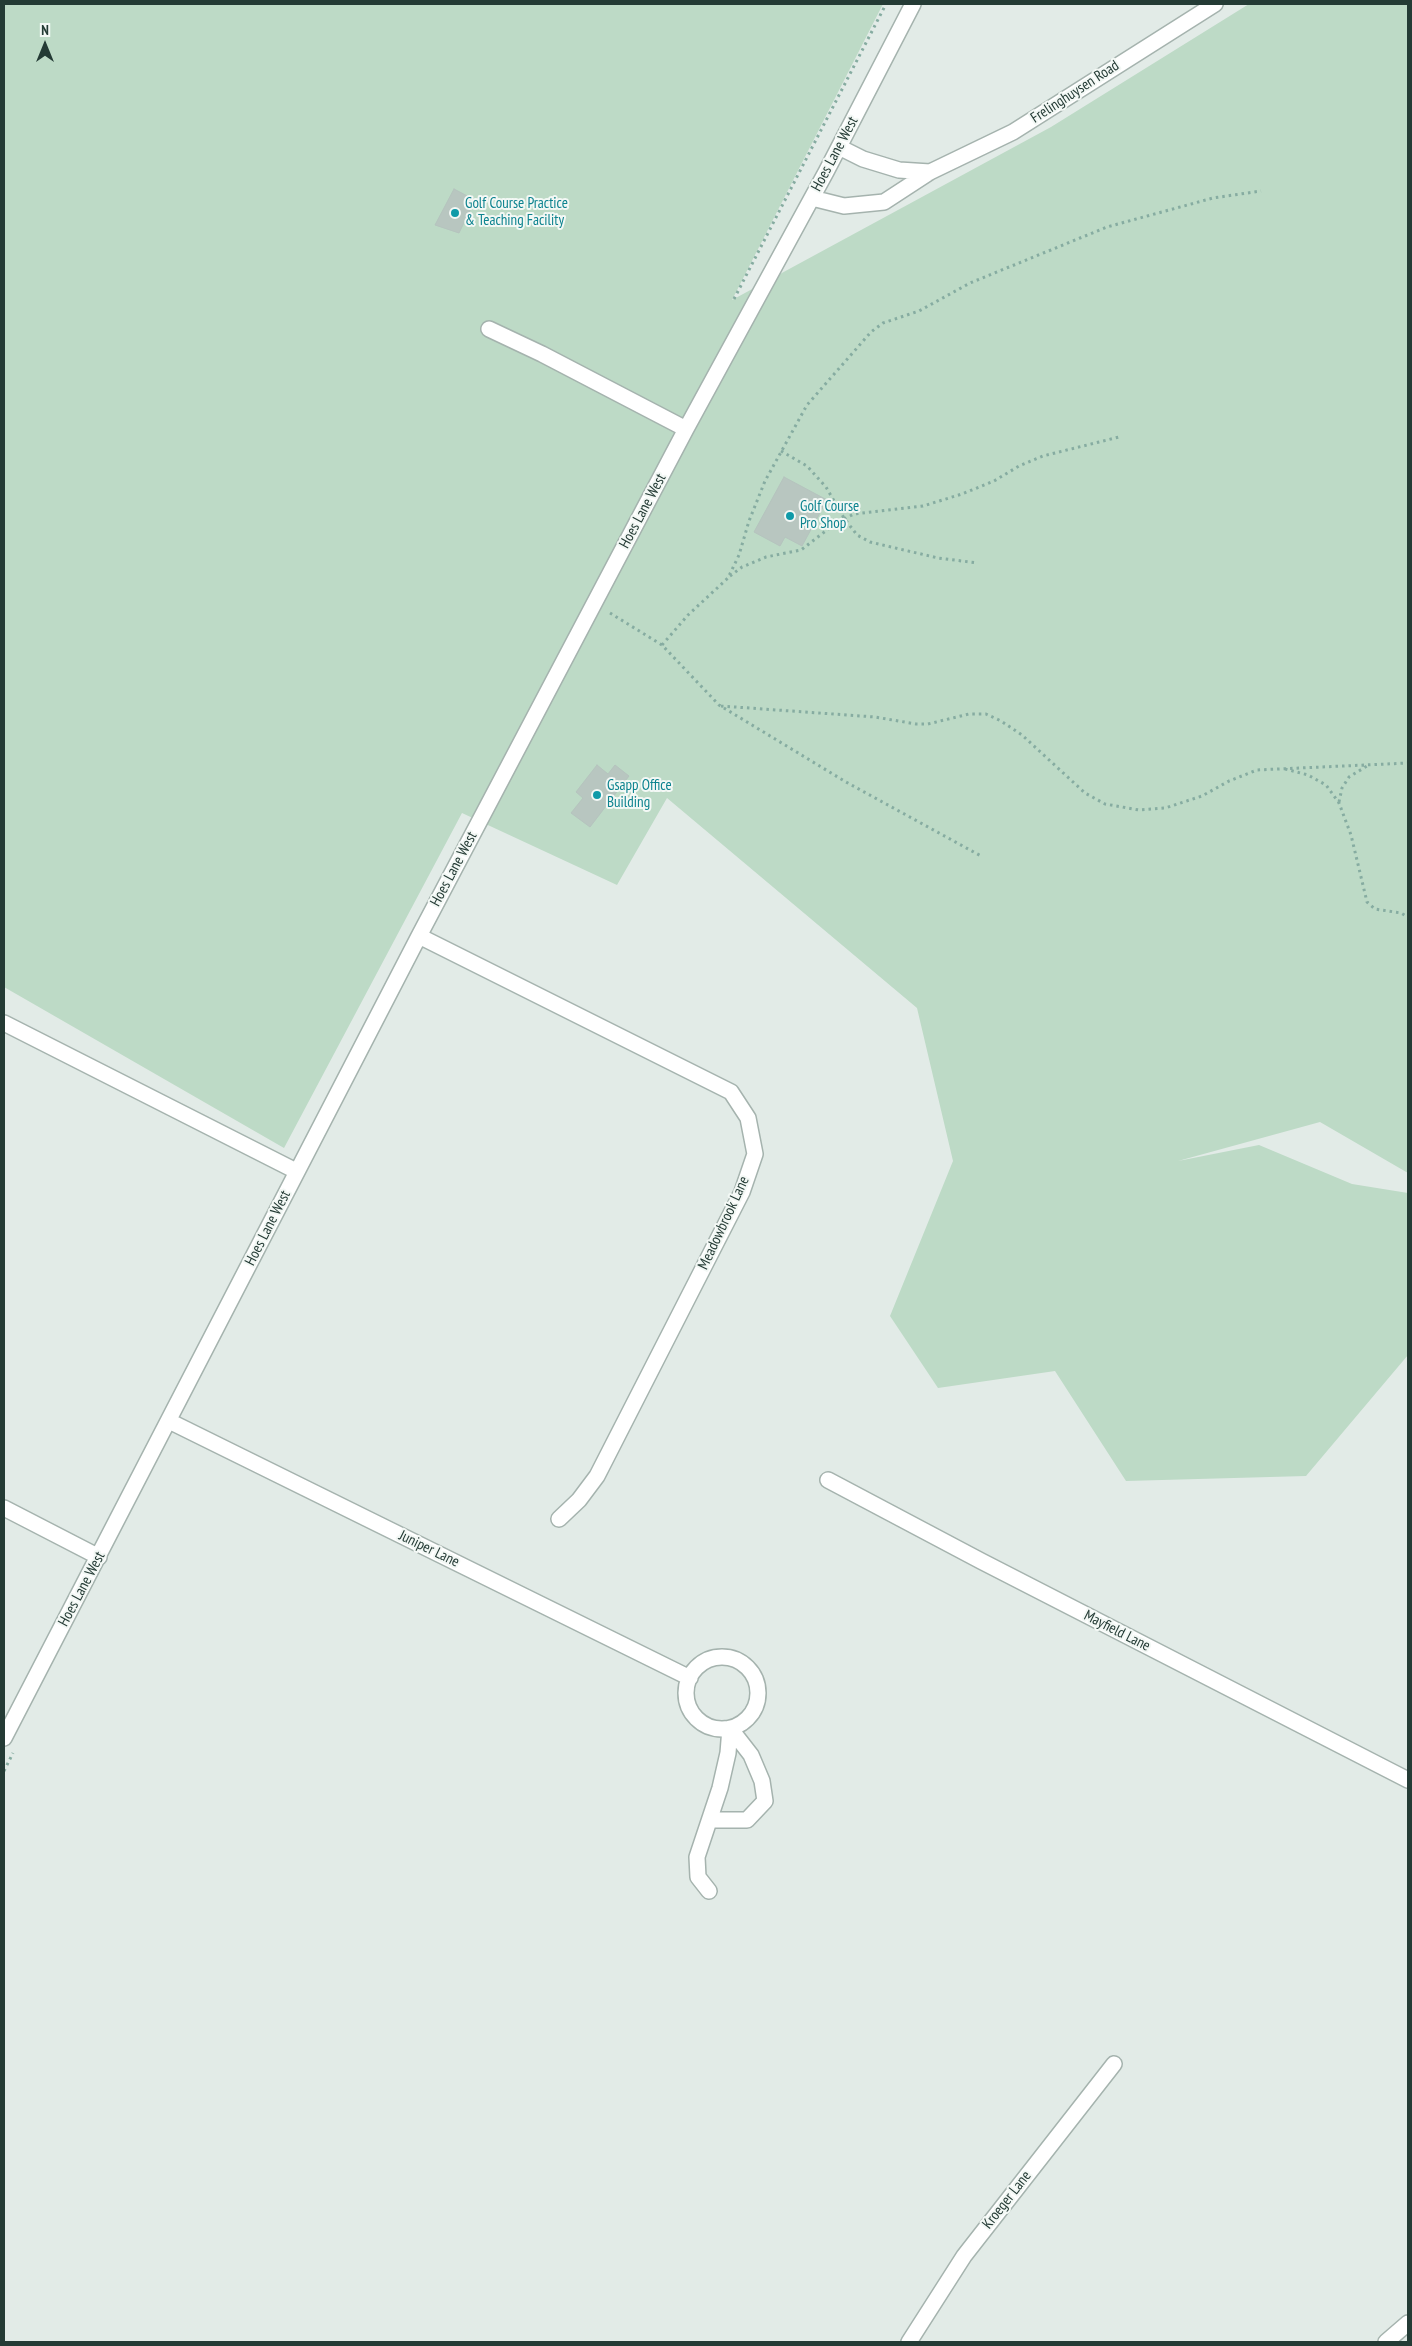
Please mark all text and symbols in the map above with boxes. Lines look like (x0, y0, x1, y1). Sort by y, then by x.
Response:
north arrow (20, 20, 70, 70)
text: N (41, 21, 49, 39)
street label: Frelinghuysen Road (1027, 57, 1123, 127)
street label: Hoes Lane West (808, 114, 862, 194)
place label: Golf Course Practice & Teaching Facility (465, 195, 568, 230)
marker: Golf Course Practice & Teaching Facility (449, 207, 461, 219)
street label: Hoes Lane West (616, 471, 670, 551)
place label: Golf Course Pro Shop (800, 498, 859, 533)
marker: Golf Course Pro Shop (784, 510, 796, 522)
place label: Gsapp Office Building (607, 777, 672, 812)
marker: Gsapp Office Building (591, 789, 603, 801)
street label: Hoes Lane West (427, 829, 481, 909)
street label: Meadowbrook Lane (695, 1174, 753, 1272)
street label: Hoes Lane West (241, 1187, 295, 1269)
street label: Juniper Lane (396, 1527, 462, 1571)
street label: Hoes Lane West (55, 1549, 109, 1629)
street label: Mayfield Lane (1081, 1607, 1153, 1655)
street label: Kroeger Lane (979, 2167, 1035, 2233)

